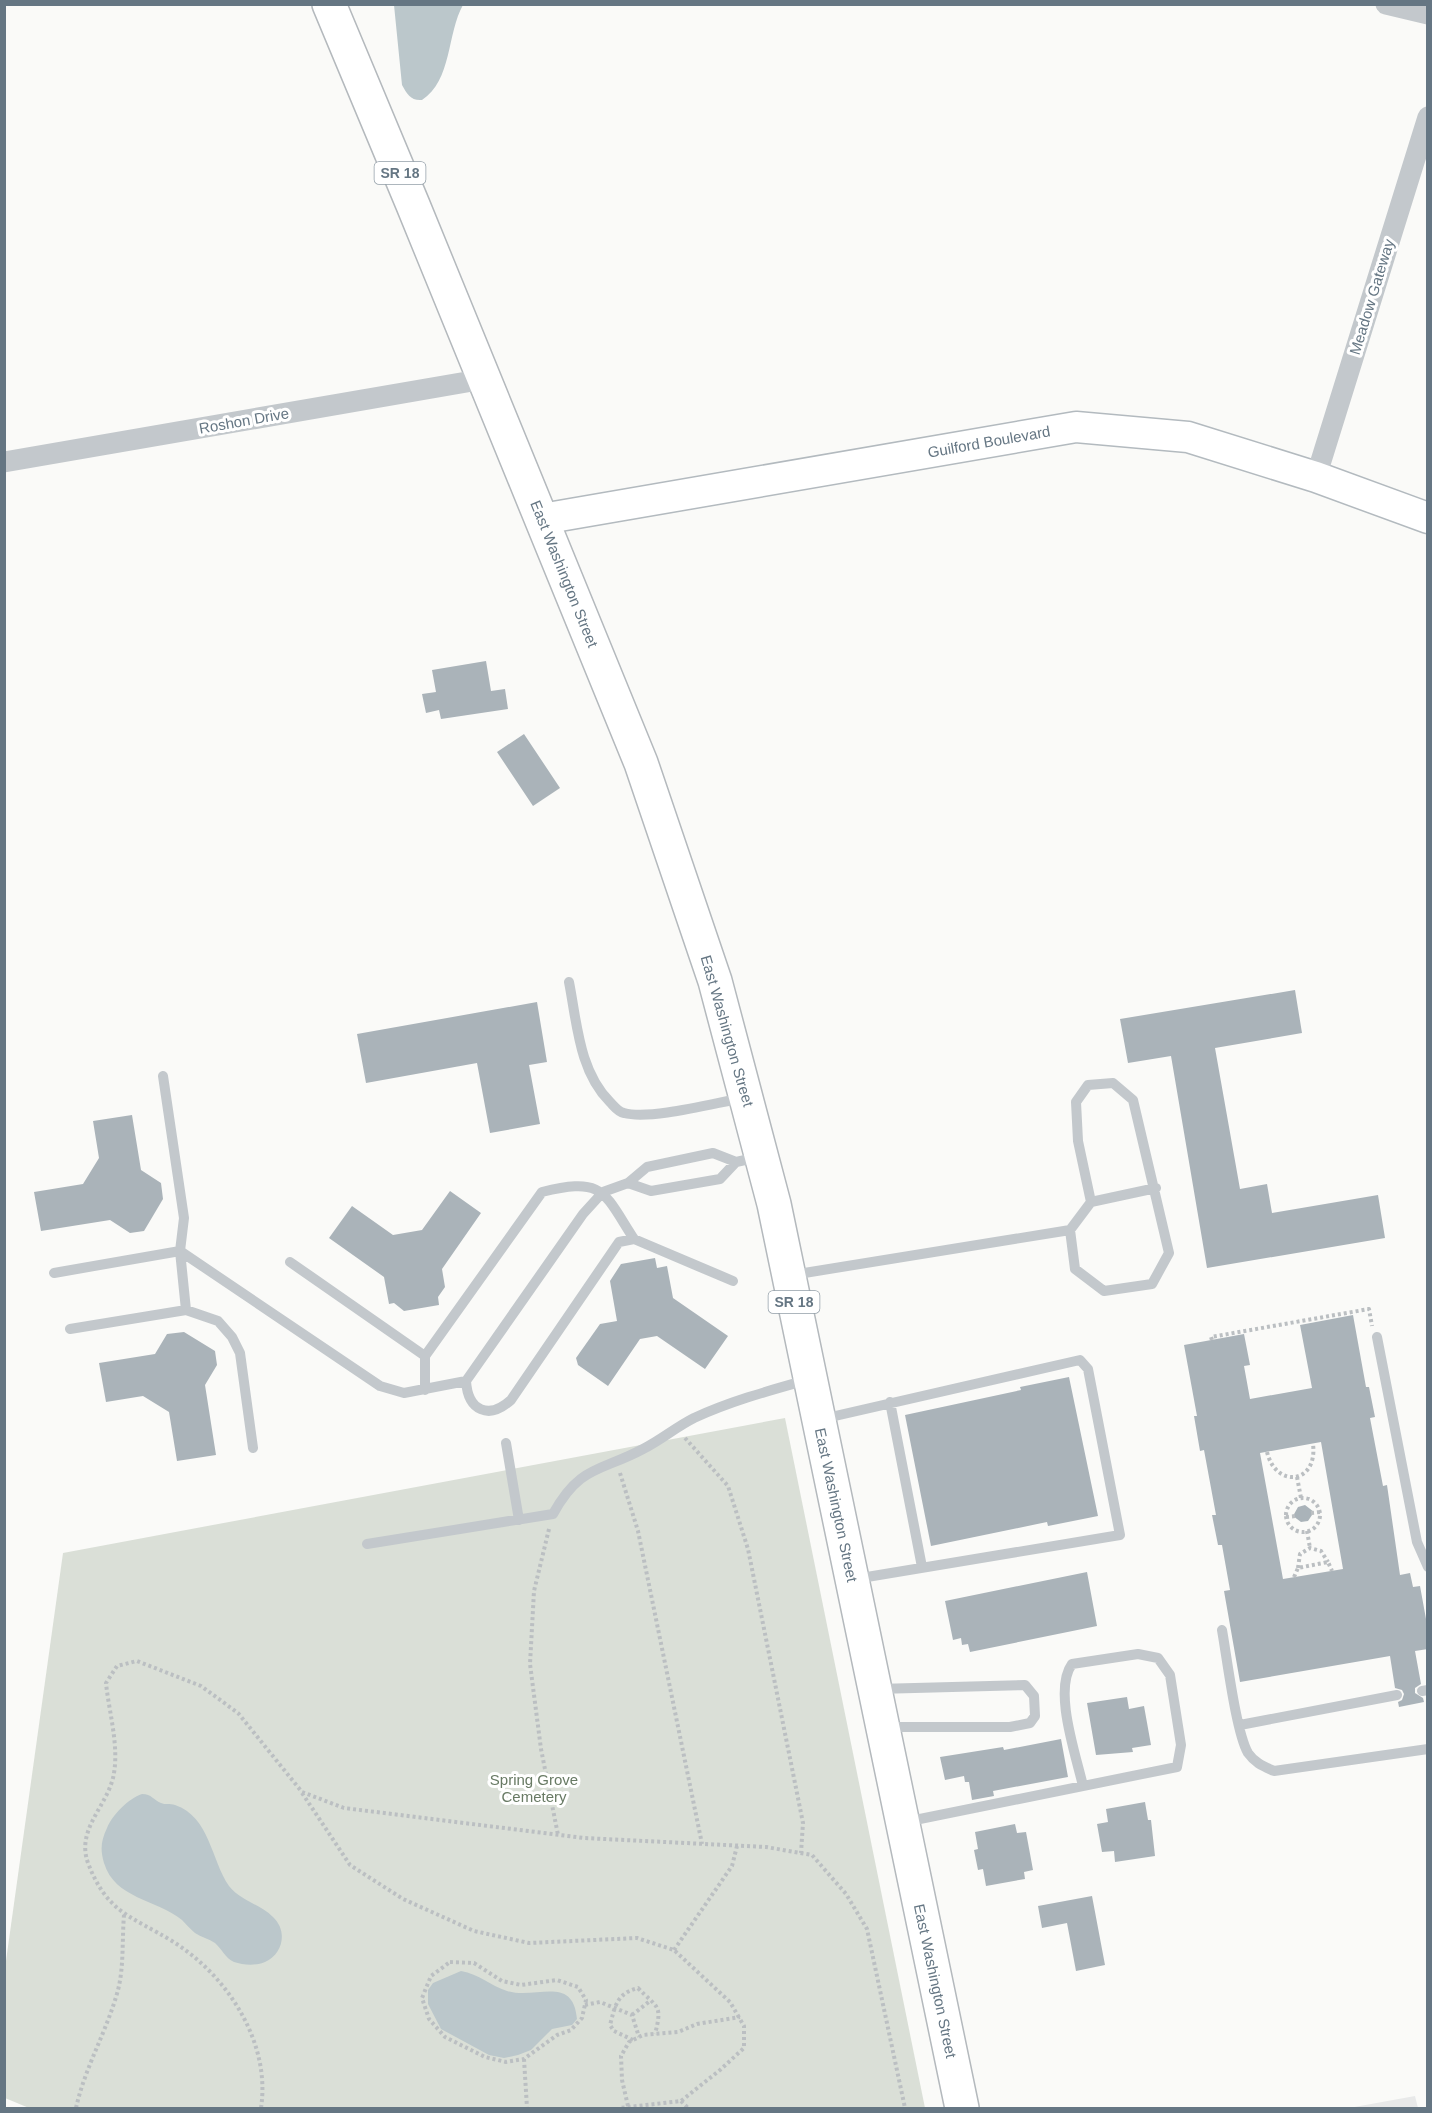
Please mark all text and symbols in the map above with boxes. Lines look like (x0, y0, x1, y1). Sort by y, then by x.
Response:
road number: SR 18 (374, 162, 426, 184)
street label: Meadow Gateway (1346, 236, 1397, 357)
street label: Roshon Drive (198, 404, 290, 437)
street label: Guilford Boulevard (926, 422, 1052, 461)
street label: East Washington Street (527, 498, 602, 651)
street label: East Washington Street (698, 953, 758, 1109)
road number: SR 18 (768, 1291, 820, 1313)
street label: East Washington Street (812, 1426, 861, 1584)
park label: Spring Grove Cemetery (490, 1771, 578, 1805)
street label: East Washington Street (911, 1902, 960, 2060)

